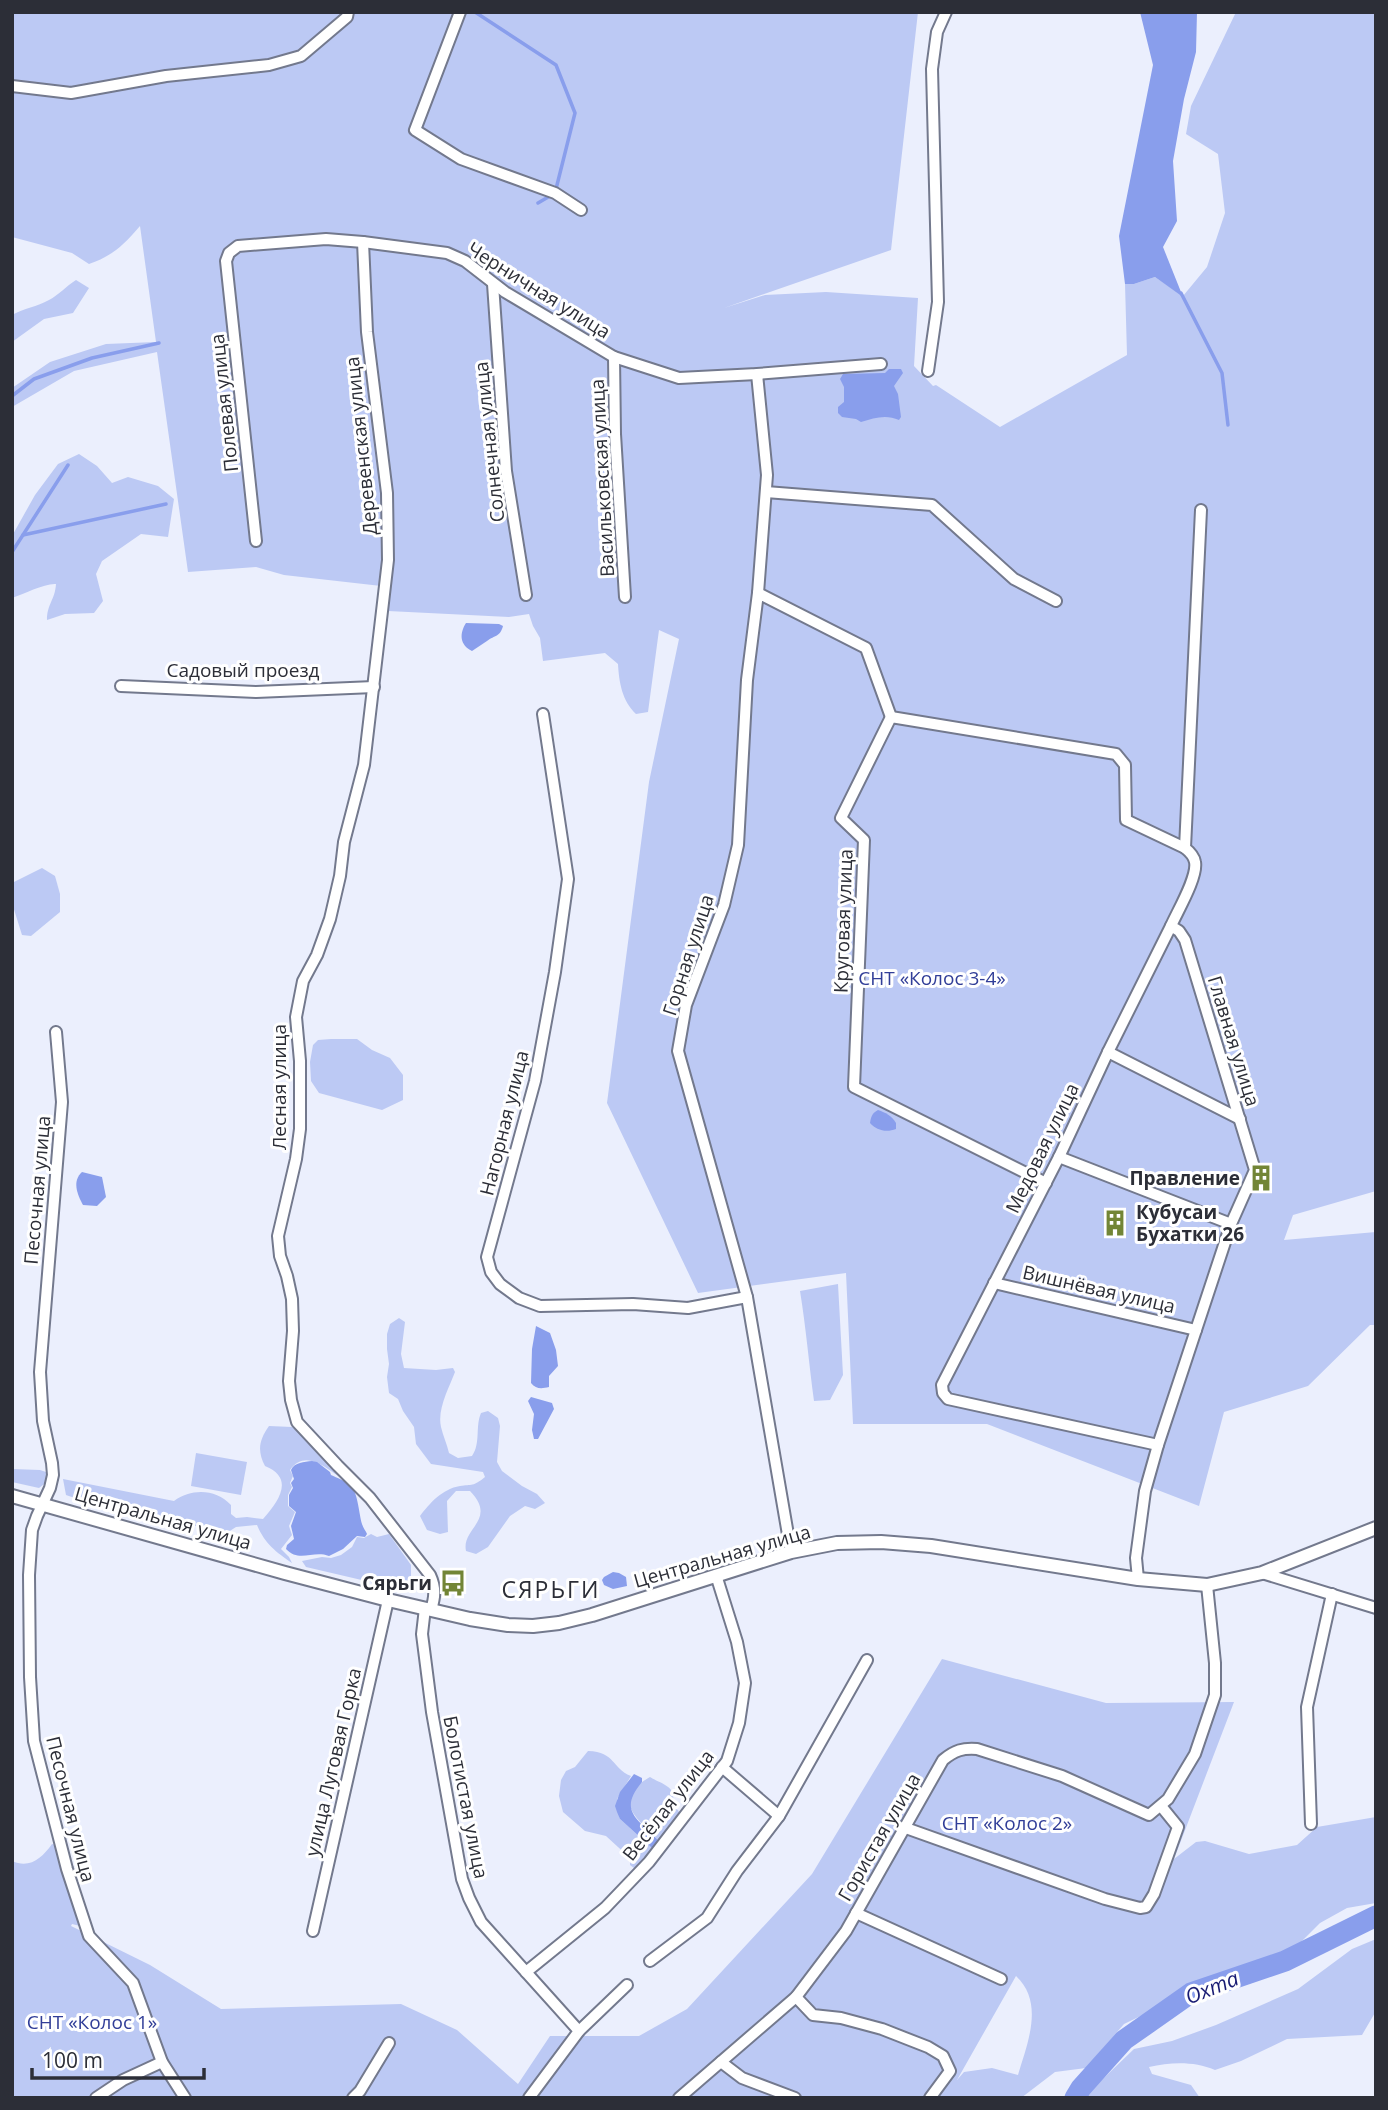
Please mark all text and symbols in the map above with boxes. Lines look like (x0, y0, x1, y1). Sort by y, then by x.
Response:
street label: Черничная улица (463, 236, 615, 344)
street label: Полевая улица (204, 333, 244, 473)
street label: Деревенская улица (339, 355, 383, 537)
street label: Солнечная улица (468, 360, 510, 524)
street label: Васильковская улица (584, 378, 620, 578)
street label: Садовый проезд (166, 657, 320, 683)
street label: Круговая улица (827, 848, 859, 994)
street label: Горная улица (656, 891, 720, 1019)
park label: СНТ «Колос 3-4» (858, 965, 1006, 991)
street label: Главная улица (1202, 973, 1266, 1109)
street label: Лесная улица (266, 1024, 292, 1150)
street label: Нагорная улица (473, 1048, 535, 1198)
street label: Медовая улица (999, 1079, 1085, 1217)
street label: Песочная улица (18, 1114, 56, 1266)
building icon: Правление (1246, 1163, 1276, 1193)
place label: Правление (1129, 1165, 1240, 1191)
place label: Кубусаи Бухатки 26 (1136, 1199, 1244, 1247)
building icon: Кубусаи Бухатки 26 (1100, 1208, 1130, 1238)
street label: Вишнёвая улица (1020, 1259, 1178, 1319)
street label: Центральная улица (72, 1480, 254, 1556)
street label: Центральная улица (631, 1518, 813, 1594)
bus stop icon: Сярьги (438, 1568, 468, 1598)
place label: Сярьги (362, 1570, 432, 1596)
district label: СЯРЬГИ (502, 1573, 600, 1605)
street label: улица Луговая Горка (299, 1665, 367, 1859)
street label: Болотистая улица (437, 1713, 495, 1881)
street label: Песочная улица (40, 1733, 102, 1885)
street label: Весёлая улица (616, 1744, 720, 1866)
street label: Гористая улица (832, 1768, 926, 1906)
park label: СНТ «Колос 2» (942, 1810, 1072, 1836)
water label: Охта (1181, 1964, 1243, 2010)
park label: СНТ «Колос 1» (27, 2009, 157, 2035)
scale bar (32, 2036, 203, 2080)
text: 100 m (42, 2046, 103, 2074)

